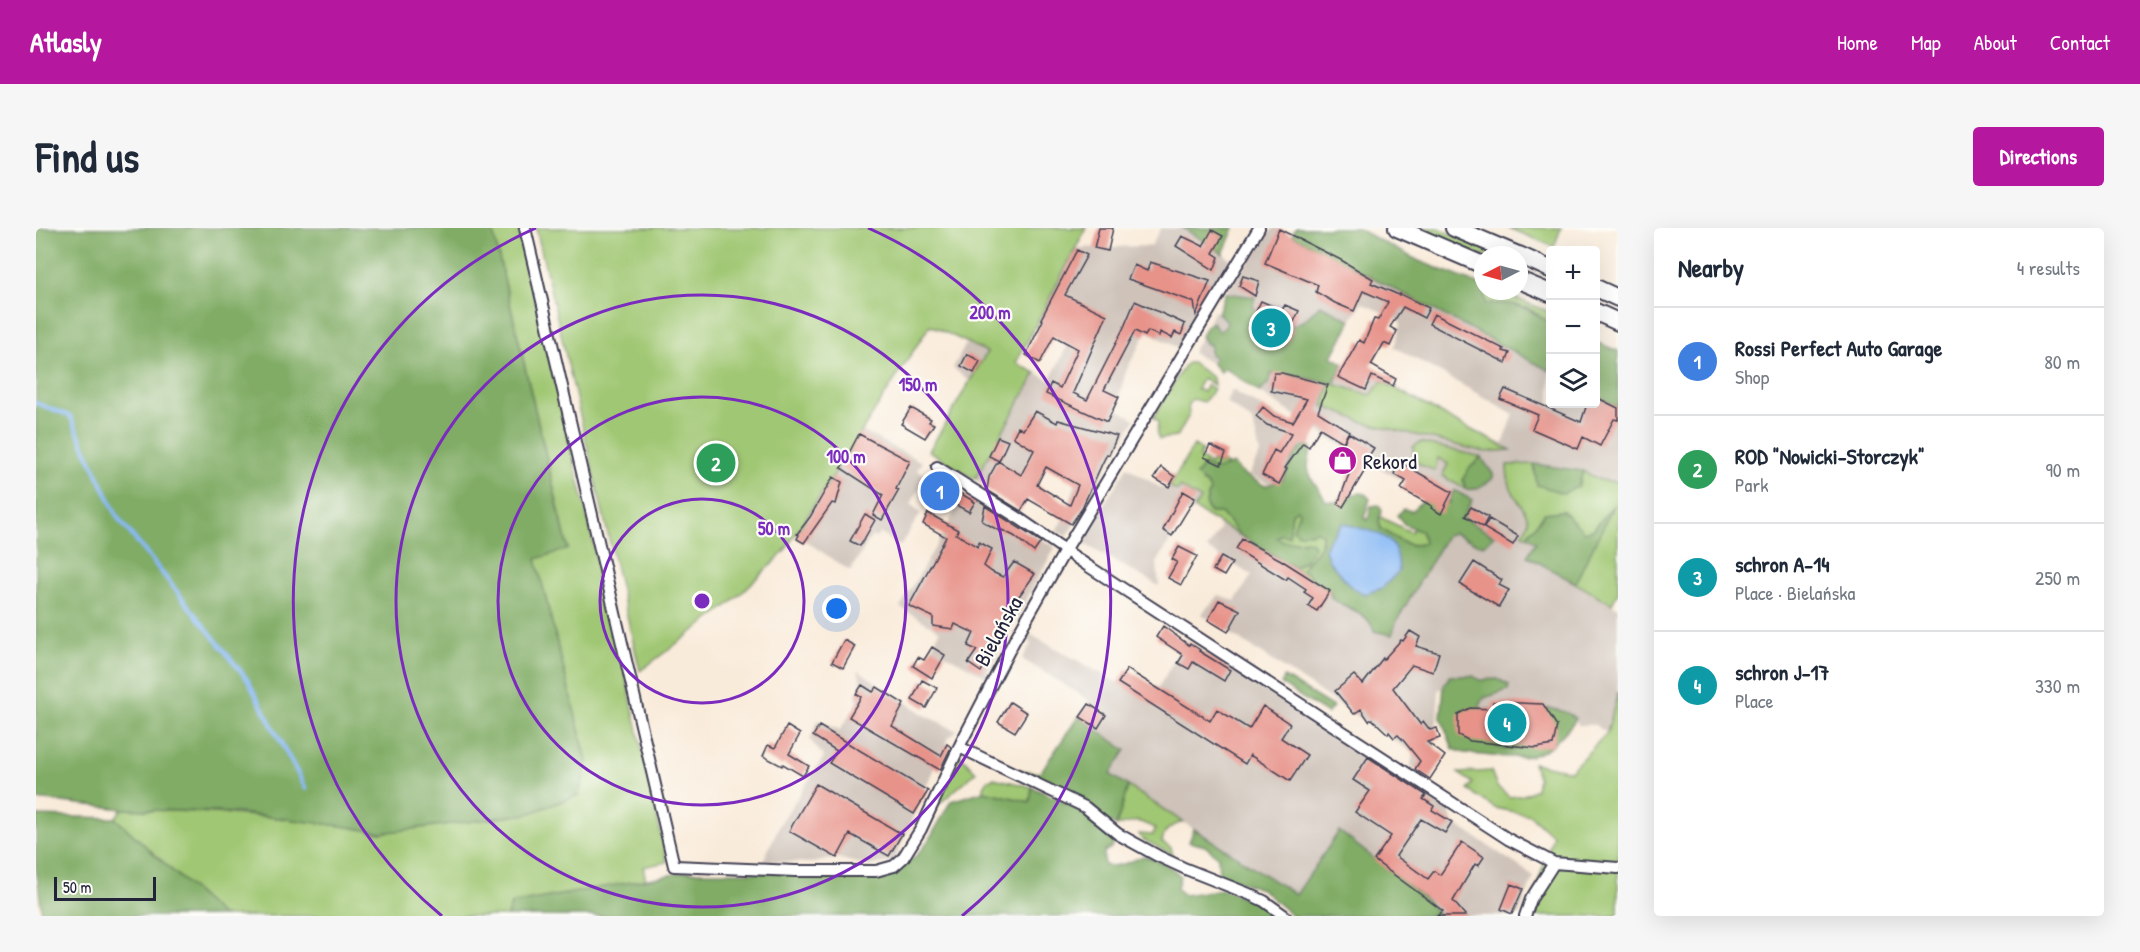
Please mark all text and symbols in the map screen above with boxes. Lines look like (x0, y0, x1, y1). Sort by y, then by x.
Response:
text: Atlasly (30, 23, 102, 61)
text: Home (1837, 28, 1878, 57)
text: Map (1911, 28, 1941, 57)
text: About (1974, 28, 2017, 57)
text: Contact (2050, 28, 2110, 57)
button: Directions (1973, 127, 2104, 186)
text: Find us (36, 128, 139, 185)
north arrow (1474, 246, 1528, 300)
map controls (1546, 246, 1600, 408)
button: + (1546, 246, 1600, 300)
text: Nearby (1678, 250, 1744, 285)
text: 4 results (2017, 254, 2080, 281)
text: 200 m (970, 300, 1010, 325)
button: − (1546, 300, 1600, 354)
pin: 3 (1252, 306, 1290, 350)
text: Rossi Perfect Auto Garage (1735, 333, 1942, 363)
text: 1 (1694, 348, 1701, 375)
text: 80 m (2044, 348, 2080, 375)
button: layers (1546, 354, 1600, 408)
text: Shop (1735, 363, 1769, 390)
text: 150 m (899, 372, 937, 397)
pin: 2 (696, 440, 736, 486)
text: ROD "Nowicki-Storczyk" (1735, 441, 1925, 471)
text: 100 m (826, 444, 866, 469)
shop icon: Rekord (1326, 445, 1358, 477)
place label: Rekord (1363, 446, 1417, 476)
text: 2 (1693, 456, 1702, 483)
text: 90 m (2046, 456, 2080, 483)
pin: 1 (920, 468, 960, 514)
text: Park (1735, 471, 1768, 498)
text: 50 m (758, 516, 790, 541)
text: schron A-14 (1735, 549, 1829, 579)
text: 3 (1693, 564, 1702, 591)
text: 250 m (2035, 564, 2080, 591)
text: Place · Bielańska (1735, 579, 1855, 606)
street label: Bielańska (967, 590, 1030, 671)
centre of rings (692, 591, 712, 611)
your location (822, 594, 851, 623)
text: schron J-17 (1735, 657, 1830, 687)
text: 4 (1694, 672, 1701, 699)
text: 330 m (2035, 672, 2080, 699)
text: Place (1735, 687, 1774, 714)
pin: 4 (1488, 700, 1526, 746)
scale bar (54, 874, 156, 902)
text: 50 m (63, 876, 92, 898)

